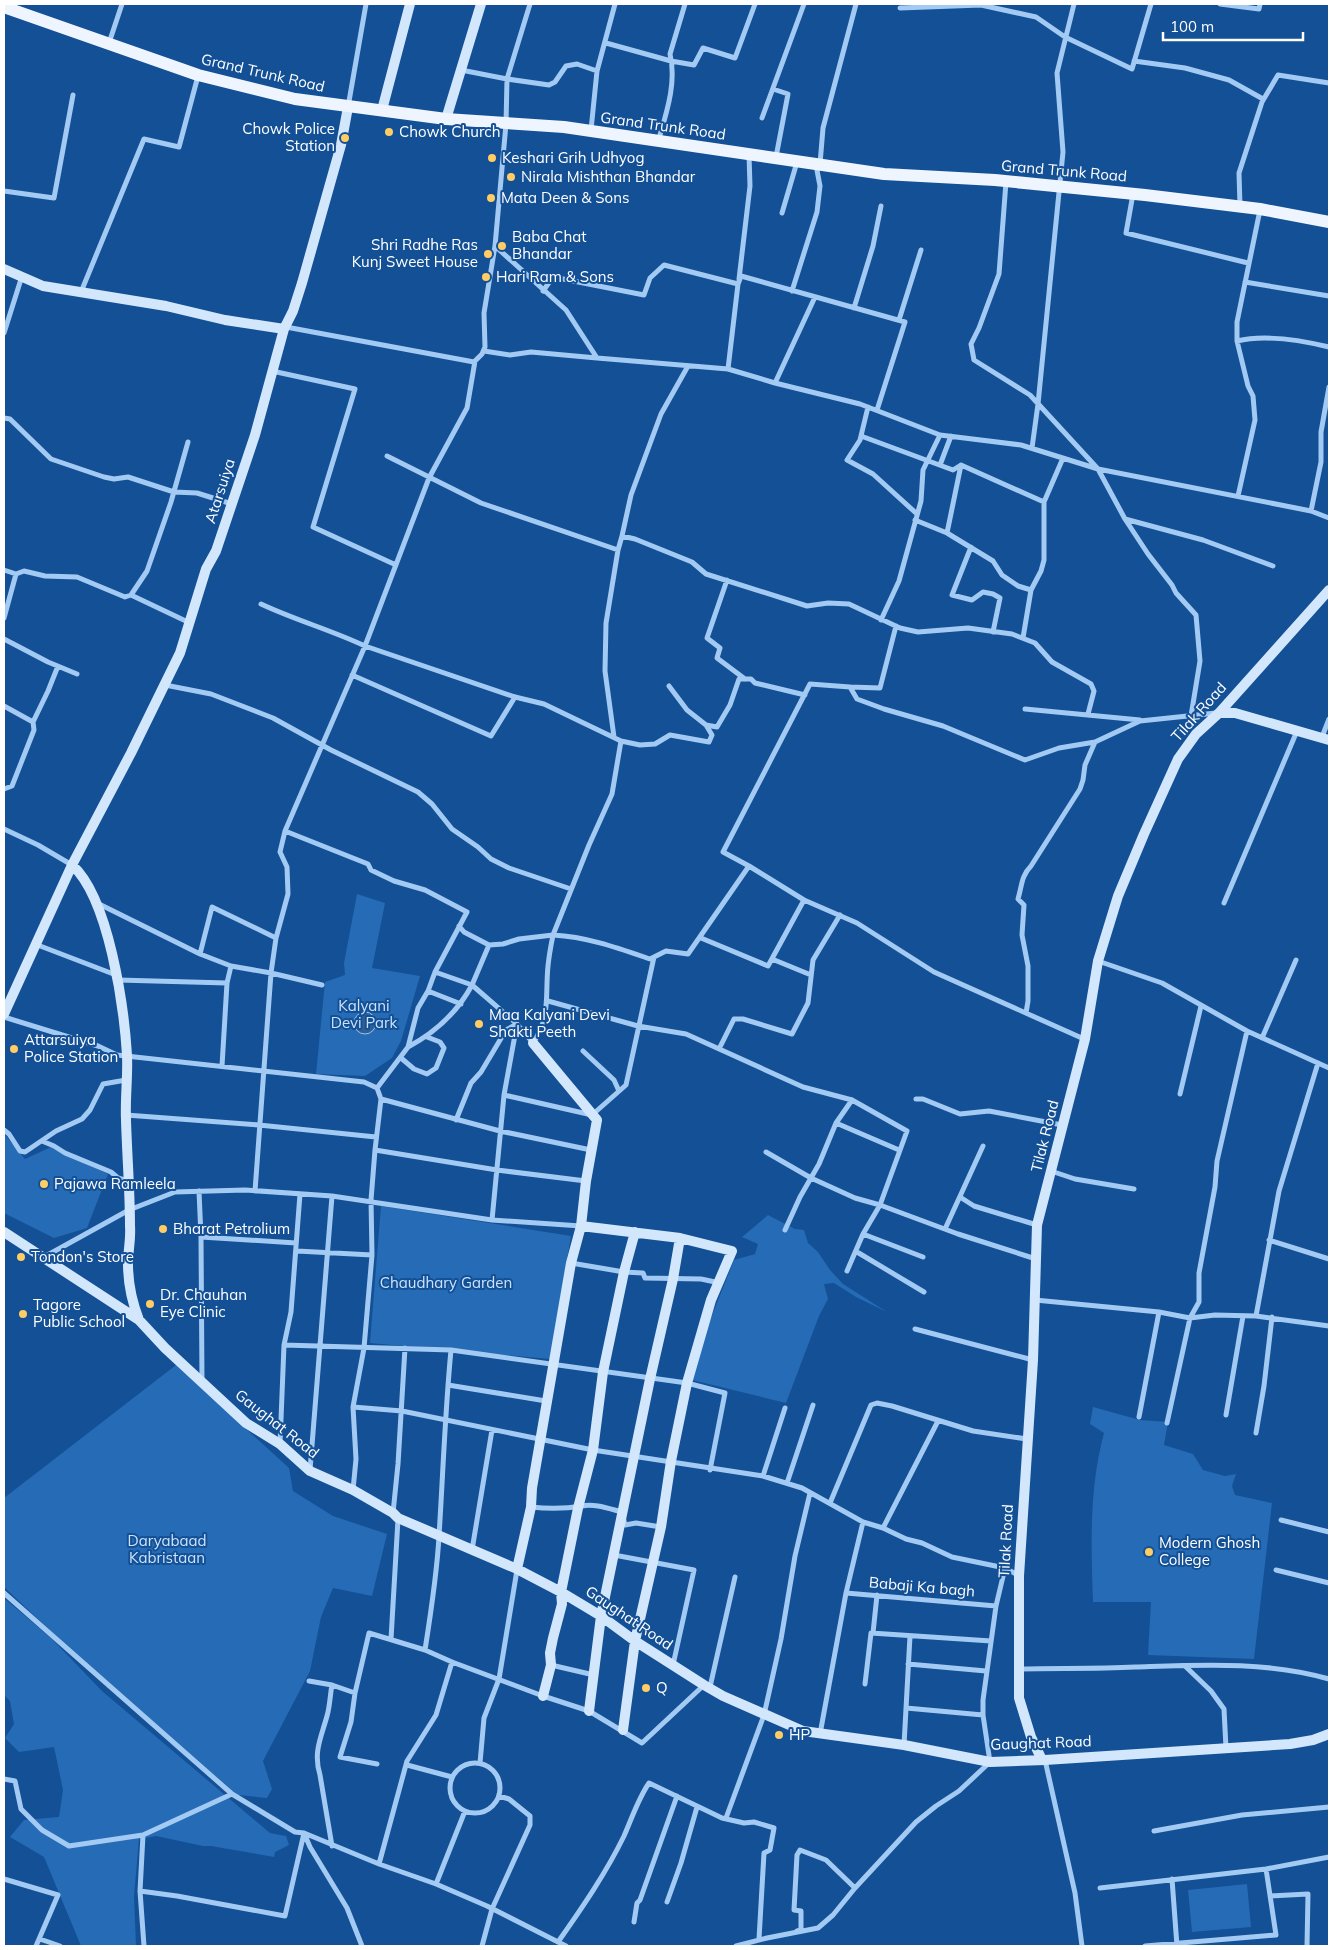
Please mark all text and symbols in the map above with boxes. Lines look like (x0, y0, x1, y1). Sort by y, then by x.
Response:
scale bar (1163, 10, 1303, 42)
text: 100 m (1170, 17, 1214, 36)
street label: Grand Trunk Road (199, 49, 327, 96)
street label: Grand Trunk Road (599, 107, 727, 144)
place label: Chowk Police Station (242, 119, 335, 155)
place label: Chowk Church (399, 122, 500, 141)
marker: Chowk Church (383, 126, 395, 138)
marker: Chowk Police Station (339, 132, 351, 144)
place label: Keshari Grih Udhyog (502, 148, 644, 167)
marker: Keshari Grih Udhyog (486, 152, 498, 164)
street label: Grand Trunk Road (1000, 156, 1128, 185)
place label: Nirala Mishthan Bhandar (521, 167, 696, 186)
marker: Nirala Mishthan Bhandar (505, 171, 517, 183)
place label: Mata Deen & Sons (501, 188, 629, 207)
marker: Mata Deen & Sons (485, 192, 497, 204)
place label: Baba Chat Bhandar (512, 227, 586, 263)
place label: Shri Radhe Ras Kunj Sweet House (352, 235, 478, 271)
marker: Baba Chat Bhandar (496, 240, 508, 252)
marker: Shri Radhe Ras Kunj Sweet House (482, 248, 494, 260)
place label: Hari Ram & Sons (496, 267, 614, 286)
marker: Hari Ram & Sons (480, 271, 492, 283)
street label: Atarsuiya (200, 456, 239, 526)
street label: Tilak Road (1167, 678, 1230, 745)
park label: Kalyani Devi Park (331, 996, 397, 1032)
place label: Maa Kalyani Devi Shakti Peeth (489, 1005, 610, 1041)
marker: Maa Kalyani Devi Shakti Peeth (473, 1018, 485, 1030)
place label: Attarsuiya Police Station (24, 1030, 118, 1066)
marker: Attarsuiya Police Station (8, 1043, 20, 1055)
street label: Tilak Road (1026, 1098, 1063, 1174)
place label: Pajawa Ramleela (54, 1174, 176, 1193)
marker: Pajawa Ramleela (38, 1178, 50, 1190)
place label: Bharat Petrolium (173, 1219, 290, 1238)
marker: Bharat Petrolium (157, 1223, 169, 1235)
place label: Tondon's Store (31, 1247, 134, 1266)
marker: Tondon's Store (15, 1251, 27, 1263)
park label: Chaudhary Garden (380, 1273, 512, 1292)
place label: Dr. Chauhan Eye Clinic (160, 1285, 247, 1321)
place label: Tagore Public School (33, 1295, 125, 1331)
marker: Dr. Chauhan Eye Clinic (144, 1298, 156, 1310)
marker: Tagore Public School (17, 1308, 29, 1320)
street label: Gaughat Road (232, 1385, 323, 1462)
street label: Tilak Road (994, 1504, 1017, 1578)
park label: Daryabaad Kabristaan (128, 1531, 206, 1567)
place label: Modern Ghosh College (1159, 1533, 1260, 1569)
marker: Modern Ghosh College (1143, 1546, 1155, 1558)
street label: Babaji Ka bagh (868, 1572, 976, 1601)
street label: Gaughat Road (582, 1581, 677, 1654)
place label: Q (656, 1678, 668, 1697)
marker: Q (640, 1682, 652, 1694)
place label: HP (789, 1725, 810, 1744)
marker: HP (773, 1729, 785, 1741)
street label: Gaughat Road (990, 1731, 1092, 1754)

